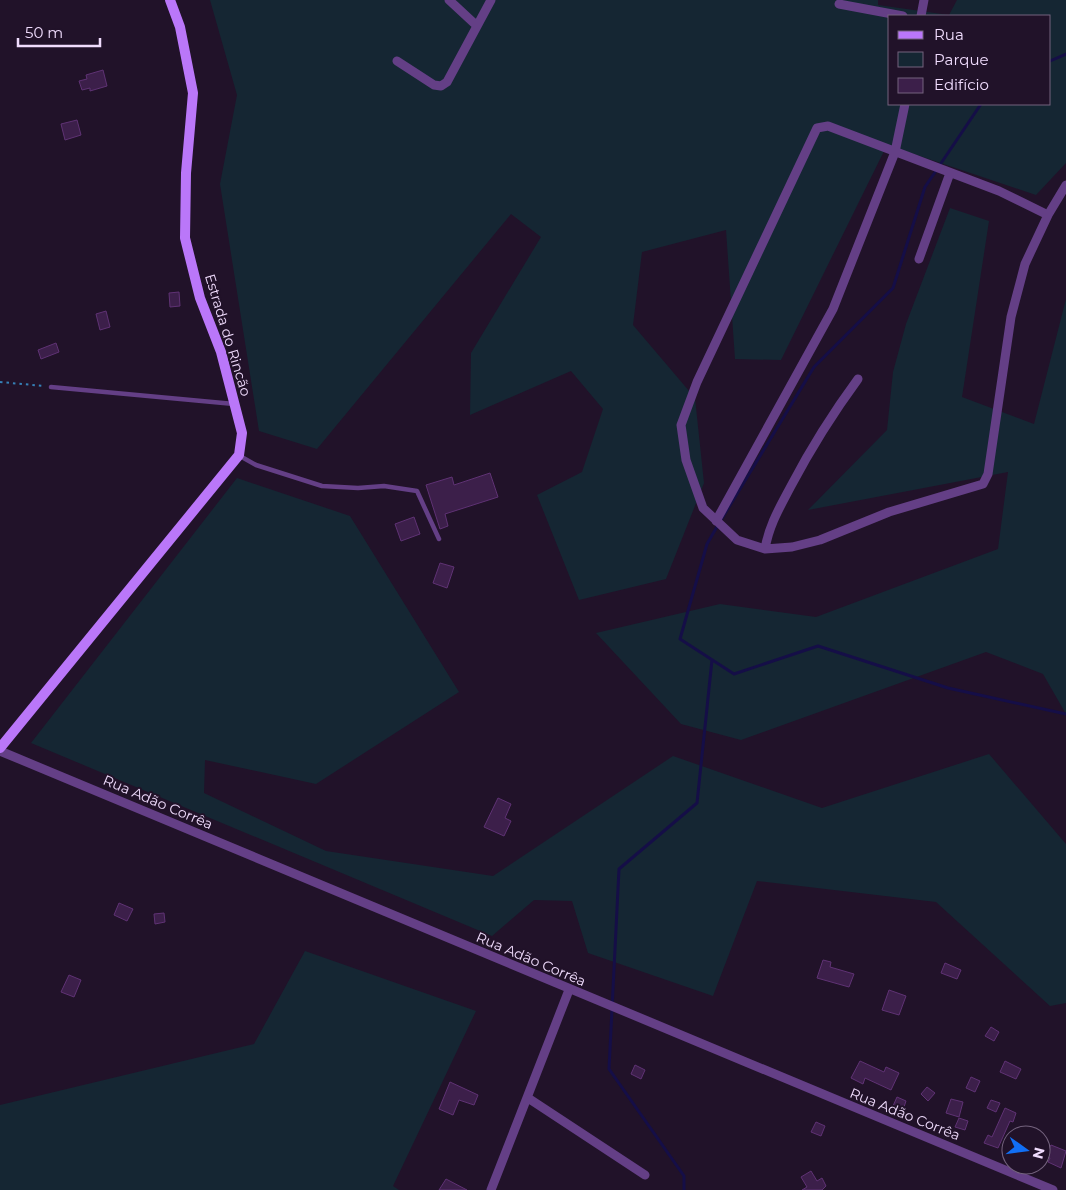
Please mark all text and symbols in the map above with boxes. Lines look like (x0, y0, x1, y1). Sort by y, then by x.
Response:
scale bar (18, 15, 100, 47)
legend (888, 15, 1051, 105)
text: 50 m (25, 23, 63, 42)
text: Rua (934, 25, 964, 44)
text: Parque (934, 50, 989, 69)
text: Edifício (934, 75, 989, 94)
street label: Estrada do Rincão (201, 272, 255, 398)
street label: Rua Adão Corrêa (100, 771, 216, 833)
street label: Rua Adão Corrêa (473, 928, 589, 990)
street label: Rua Adão Corrêa (847, 1084, 963, 1144)
north arrow (1001, 1125, 1051, 1175)
text: N (1029, 1145, 1049, 1161)

